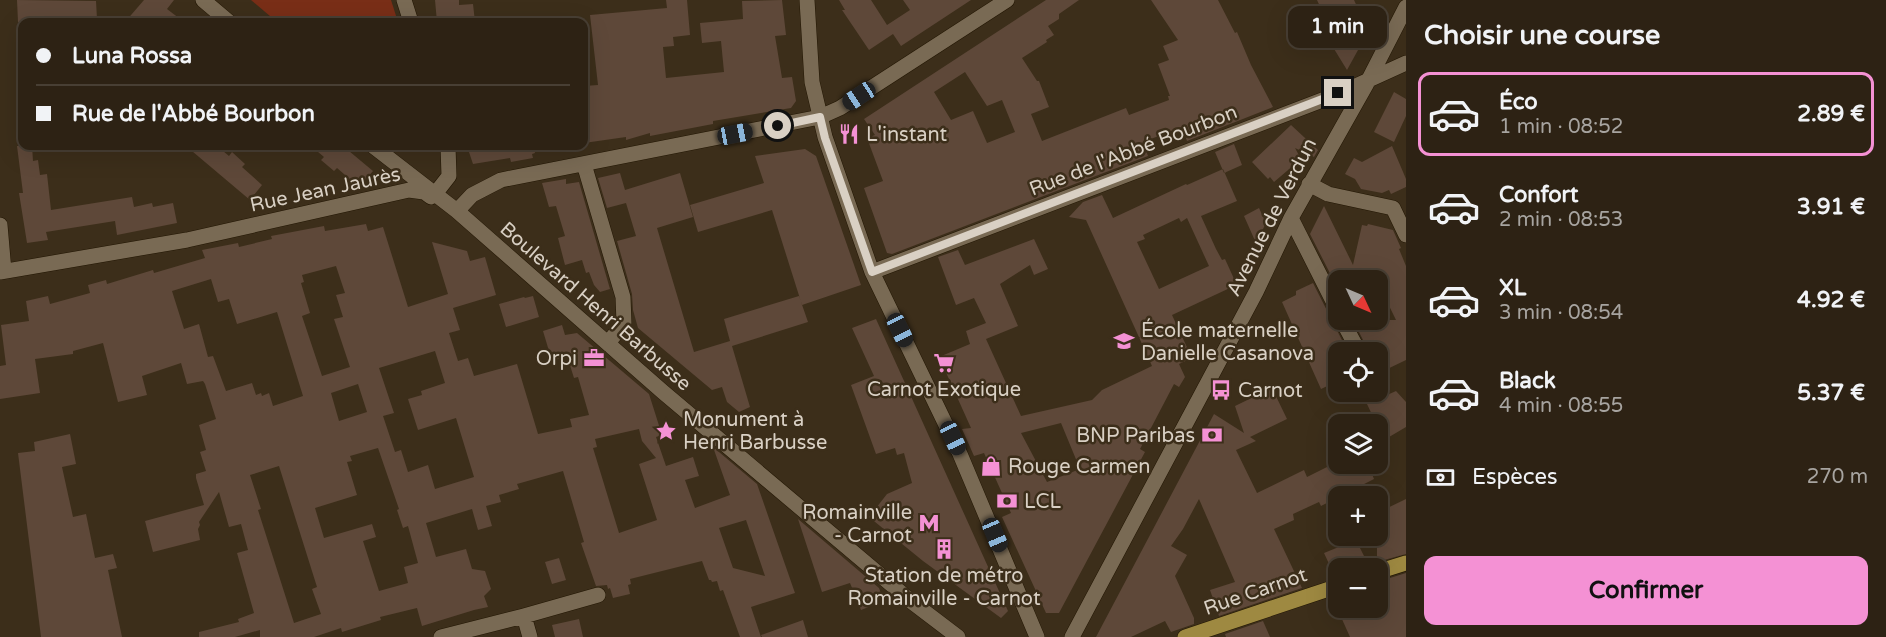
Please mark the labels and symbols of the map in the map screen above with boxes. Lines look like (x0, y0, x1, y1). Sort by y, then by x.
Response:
callout: 1 min (1288, 6, 1388, 48)
car (839, 79, 879, 113)
route end (1324, 79, 1351, 106)
street label: Rue de l'Abbé Bourbon (1026, 100, 1241, 202)
route start (764, 112, 791, 139)
car (716, 122, 754, 146)
restaurant icon: L'instant (837, 122, 861, 146)
place label: L'instant (866, 123, 947, 147)
street label: Avenue de Verdun (1222, 134, 1322, 301)
street label: Rue Jean Jaurès (248, 162, 403, 218)
street label: Boulevard Henri Barbusse (495, 217, 696, 396)
north arrow (1328, 270, 1388, 330)
car (884, 310, 916, 350)
place label: École maternelle Danielle Casanova (1141, 318, 1314, 366)
school or university icon: École maternelle Danielle Casanova (1112, 329, 1136, 353)
office icon: Orpi (582, 346, 606, 370)
place label: Orpi (536, 347, 577, 371)
supermarket icon: Carnot Exotique (932, 351, 956, 375)
place label: Carnot Exotique (867, 378, 1021, 402)
bus stop icon: Carnot (1209, 378, 1233, 402)
place label: Carnot (1238, 379, 1303, 403)
place label: Monument à Henri Barbusse (683, 408, 827, 455)
car (937, 418, 969, 458)
place icon: Monument à Henri Barbusse (654, 419, 678, 443)
bank icon: BNP Paribas (1200, 423, 1224, 447)
place label: BNP Paribas (1076, 424, 1195, 448)
shop icon: Rouge Carmen (979, 454, 1003, 478)
place label: Rouge Carmen (1008, 455, 1150, 479)
bank icon: LCL (995, 489, 1019, 513)
place label: LCL (1024, 490, 1061, 514)
place label: Romainville - Carnot (802, 501, 912, 548)
metro station icon: Romainville - Carnot (917, 511, 941, 535)
car (980, 515, 1010, 555)
building icon: Station de métro Romainville - Carnot (932, 537, 956, 561)
street label: Rue Carnot (1201, 563, 1310, 621)
place label: Station de métro Romainville - Carnot (847, 564, 1041, 611)

